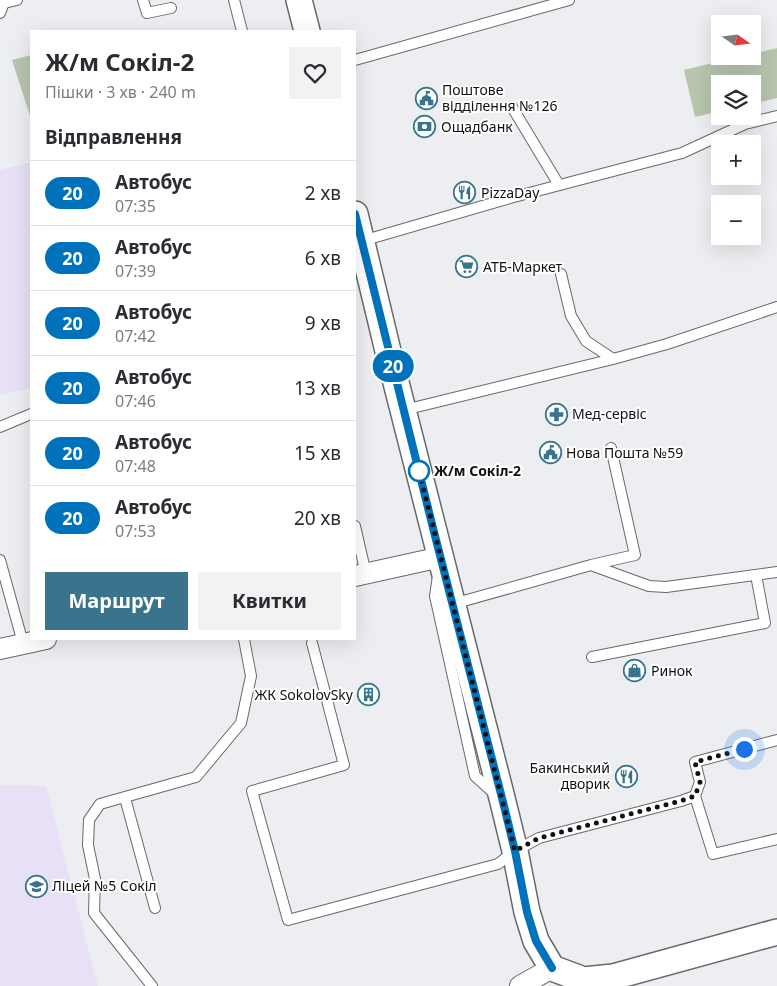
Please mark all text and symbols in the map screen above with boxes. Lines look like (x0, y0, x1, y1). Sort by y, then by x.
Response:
north arrow (711, 15, 761, 65)
map controls (711, 15, 761, 245)
text: Ж/м Сокіл-2 (45, 45, 194, 78)
button: heart (289, 47, 341, 99)
button: layers (711, 75, 761, 125)
place label: Поштове відділення №126 (442, 80, 558, 115)
text: Пішки · 3 хв · 240 m (45, 81, 196, 103)
public building icon: Поштове відділення №126 (414, 86, 438, 110)
bank icon: Ощадбанк (413, 115, 437, 139)
place label: Ощадбанк (441, 117, 513, 136)
text: Відправлення (45, 124, 182, 150)
button: + (711, 135, 761, 185)
text: Автобус (115, 169, 192, 195)
text: 2 хв (305, 180, 341, 206)
text: 20 (62, 181, 83, 205)
restaurant icon: PizzaDay (453, 181, 477, 205)
place label: PizzaDay (481, 183, 540, 202)
text: 07:35 (115, 195, 156, 217)
button: − (711, 195, 761, 245)
text: Автобус (115, 234, 192, 260)
text: 6 хв (305, 245, 341, 271)
text: 20 (62, 246, 83, 270)
supermarket icon: АТБ-Маркет (455, 255, 479, 279)
place label: АТБ-Маркет (483, 257, 563, 276)
text: 07:39 (115, 260, 156, 282)
text: Автобус (115, 299, 192, 325)
text: 9 хв (305, 310, 341, 336)
text: 20 (62, 311, 83, 335)
text: 07:42 (115, 325, 156, 347)
line badge: 20 (370, 350, 416, 382)
text: 20 (383, 354, 403, 378)
text: Автобус (115, 364, 192, 390)
text: 13 хв (294, 375, 341, 401)
text: 20 (62, 376, 83, 400)
text: 07:46 (115, 390, 156, 412)
pharmacy icon: Мед-сервіс (544, 402, 568, 426)
place label: Мед-сервіс (572, 404, 647, 423)
text: Автобус (115, 429, 192, 455)
text: 15 хв (294, 440, 341, 466)
text: 20 (62, 441, 83, 465)
public building icon: Нова Пошта №59 (538, 441, 562, 465)
place label: Нова Пошта №59 (566, 443, 683, 462)
text: 07:48 (115, 455, 156, 477)
marker: Ж/м Сокіл-2 (408, 460, 430, 482)
place label: Ж/м Сокіл-2 (434, 461, 521, 480)
text: Автобус (115, 494, 192, 520)
text: 20 хв (294, 505, 341, 531)
text: 20 (62, 506, 83, 530)
text: 07:53 (115, 520, 156, 542)
button: Маршрут (45, 572, 188, 630)
button: Квитки (198, 572, 341, 630)
shop icon: Ринок (623, 659, 647, 683)
place label: Ринок (651, 661, 693, 680)
building icon: ЖК SokolovSky (357, 683, 381, 707)
place label: ЖК SokolovSky (255, 685, 354, 704)
your location (732, 737, 757, 762)
place label: Бакинський дворик (530, 758, 611, 793)
restaurant icon: Бакинський дворик (614, 764, 638, 788)
school or university icon: Ліцей №5 Сокіл (24, 874, 48, 898)
place label: Ліцей №5 Сокіл (52, 876, 156, 895)

